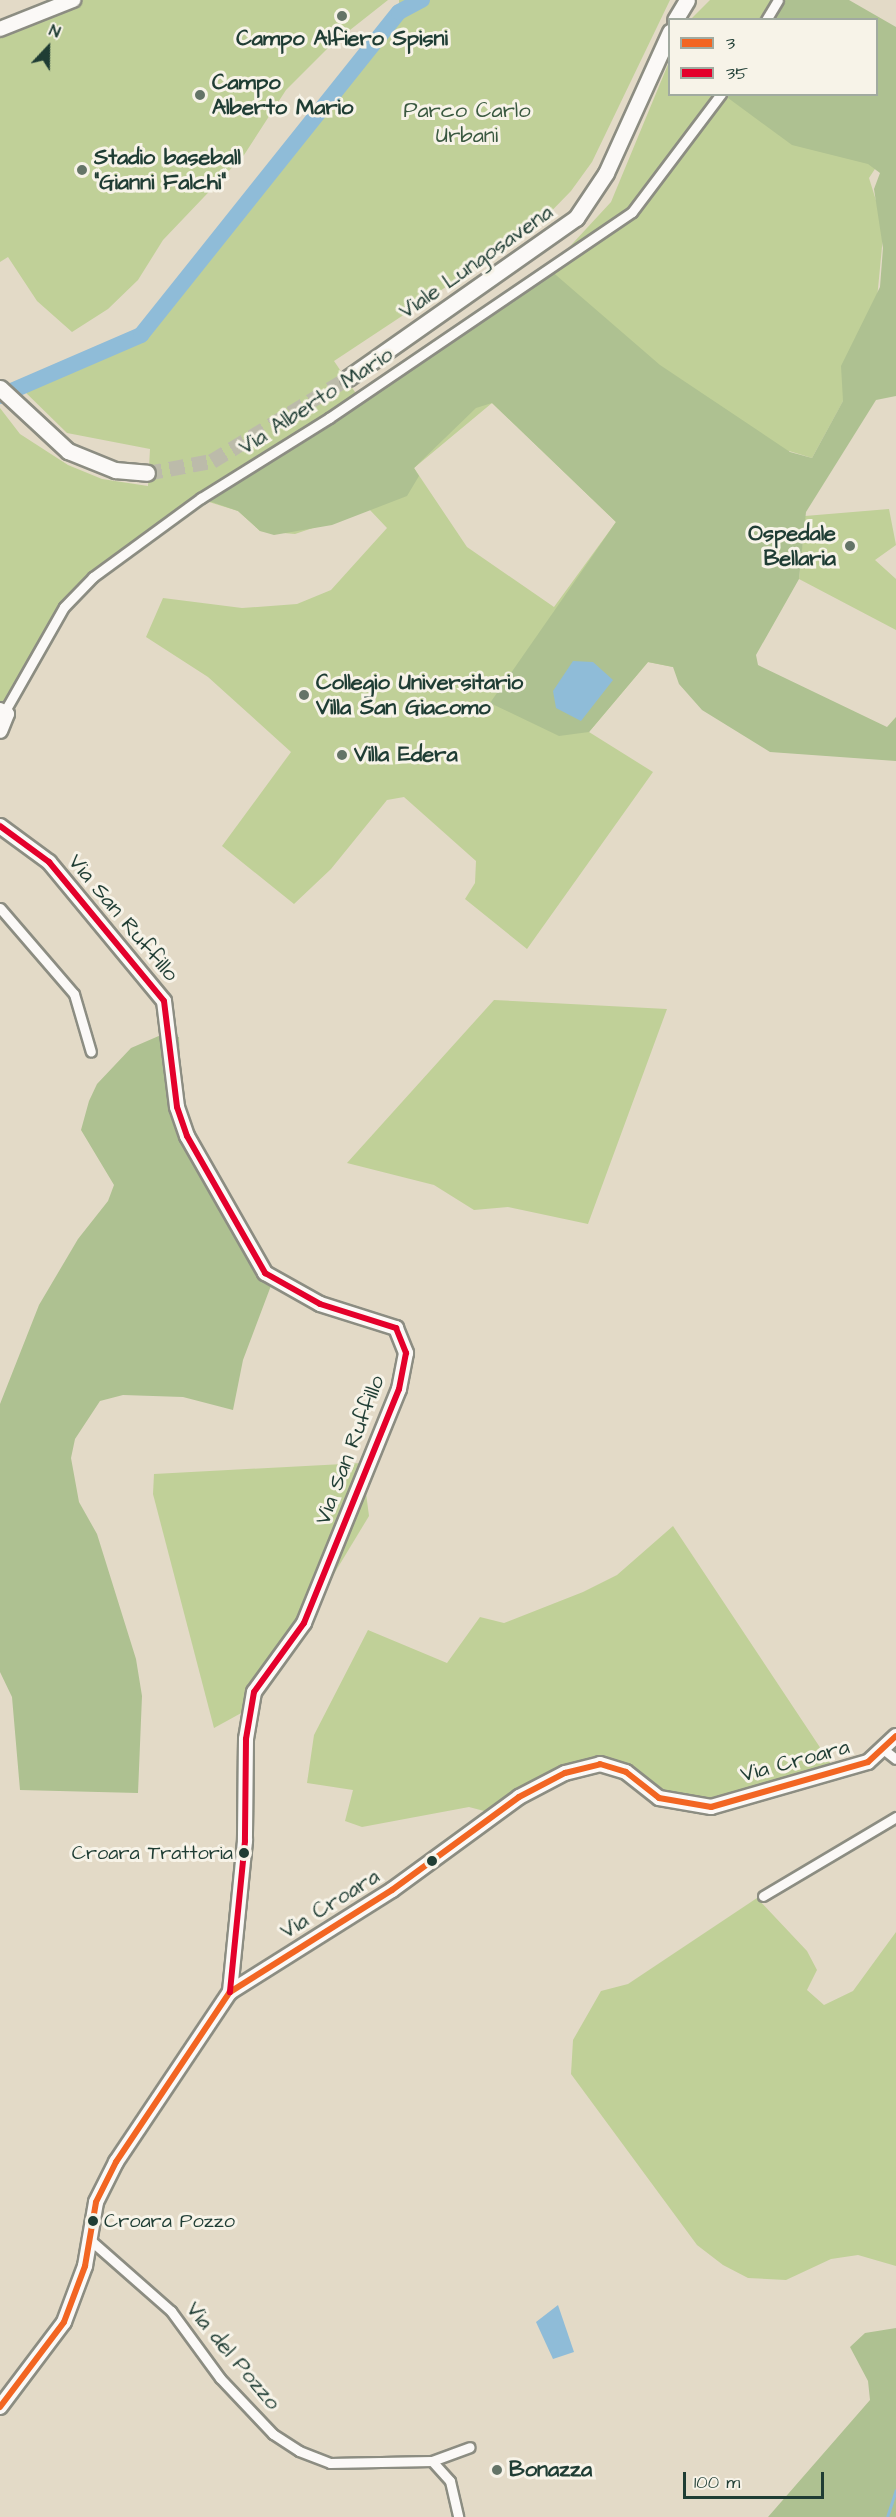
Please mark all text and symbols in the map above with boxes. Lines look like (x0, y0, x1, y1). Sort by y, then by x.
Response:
marker: Campo Alfiero Spisni (335, 9, 349, 23)
north arrow (18, 18, 78, 78)
legend (668, 18, 878, 96)
text: N (46, 19, 64, 43)
place label: Campo Alfiero Spisni (236, 26, 448, 52)
text: 3 (726, 31, 735, 56)
text: 35 (726, 61, 748, 86)
place label: Campo Alberto Mario (212, 69, 353, 120)
marker: Campo Alberto Mario (193, 88, 207, 102)
park label: Parco Carlo Urbani (403, 97, 531, 148)
place label: Stadio baseball "Gianni Falchi" (94, 144, 241, 196)
marker: Stadio baseball "Gianni Falchi" (75, 163, 89, 177)
street label: Viale Lungosavena (394, 199, 558, 325)
street label: Via Alberto Mario (234, 341, 398, 461)
place label: Ospedale Bellaria (748, 520, 836, 572)
marker: Ospedale Bellaria (841, 537, 859, 555)
place label: Collegio Universitario Villa San Giacomo (316, 669, 523, 720)
marker: Collegio Universitario Villa San Giacomo (297, 688, 311, 702)
place label: Villa Edera (354, 742, 458, 768)
marker: Villa Edera (335, 748, 349, 762)
street label: Via San Ruffillo (62, 849, 184, 987)
street label: Via San Ruffillo (309, 1372, 391, 1528)
street label: Via Croara (738, 1734, 852, 1788)
place label: Croara Trattoria (72, 1841, 233, 1865)
marker: Croara Trattoria (238, 1847, 250, 1859)
unlabelled marker (426, 1855, 438, 1867)
street label: Via Croara (276, 1863, 384, 1945)
place label: Croara Pozzo (104, 2209, 235, 2233)
marker: Croara Pozzo (87, 2215, 99, 2227)
street label: Via del Pozzo (180, 2297, 286, 2415)
place label: Bonazza (509, 2457, 592, 2483)
scale bar (686, 2460, 827, 2498)
marker: Bonazza (490, 2463, 504, 2477)
text: 100 m (694, 2470, 740, 2495)

